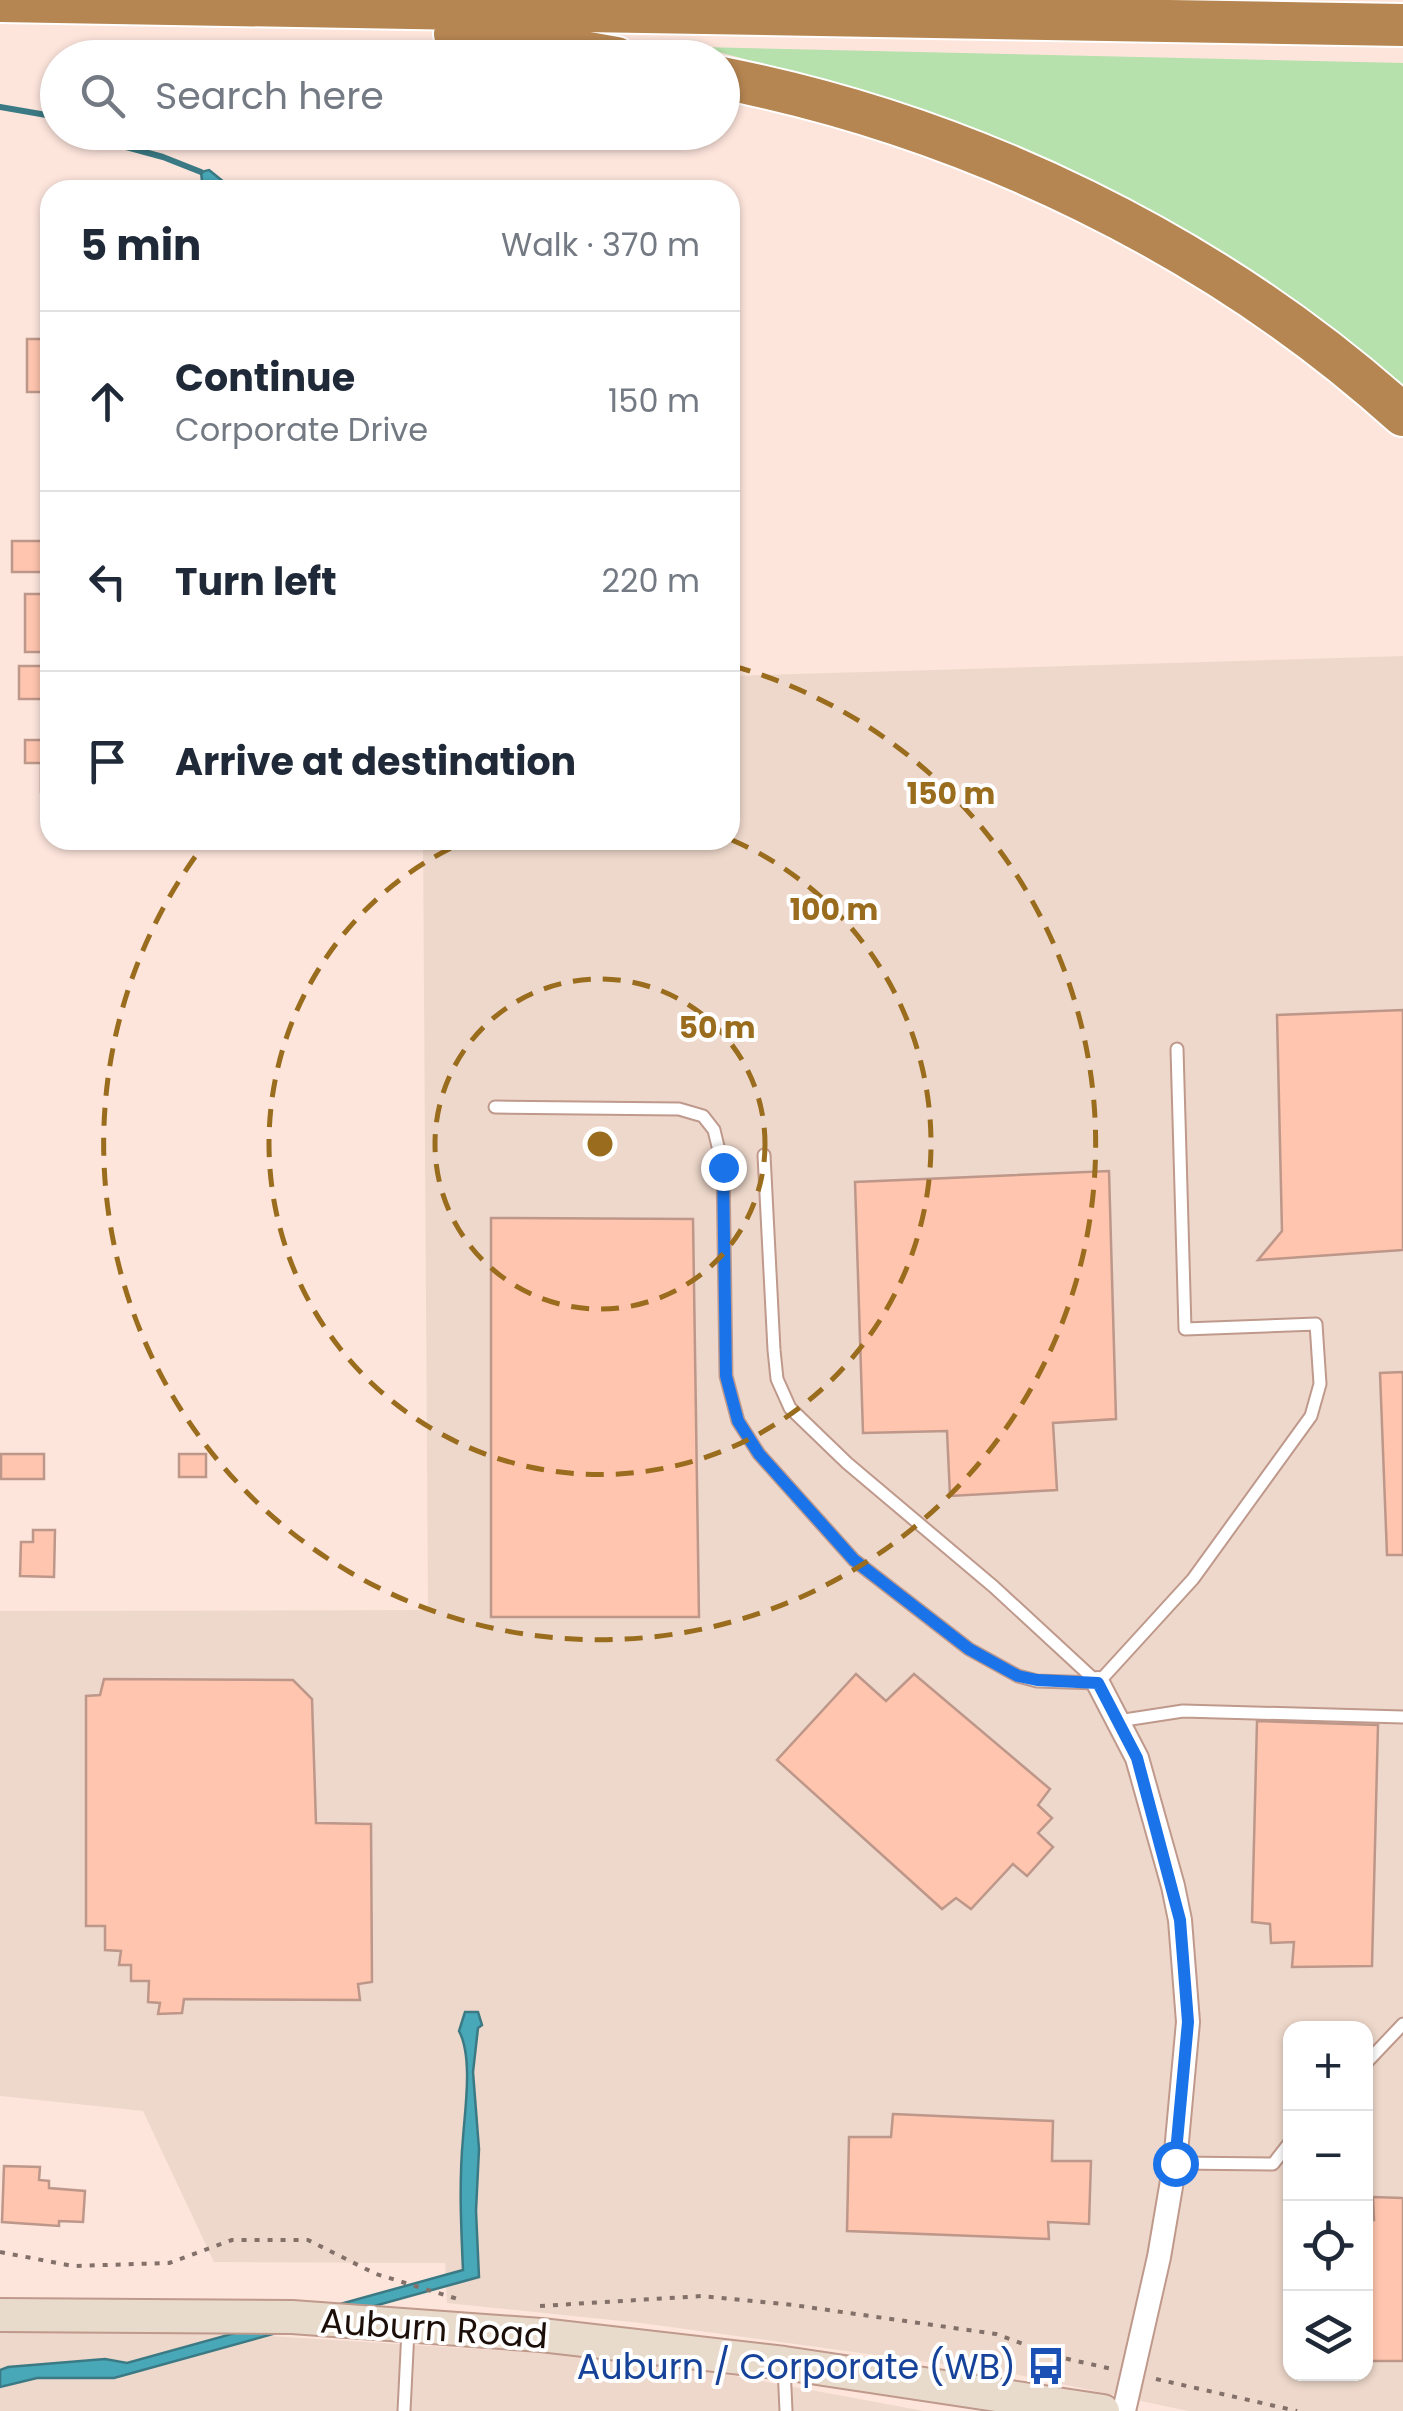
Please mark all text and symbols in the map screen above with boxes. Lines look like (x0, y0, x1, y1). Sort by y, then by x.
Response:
search box (40, 40, 740, 150)
icon: search (75, 68, 130, 123)
text: Search here (155, 69, 384, 122)
text: 5 min (80, 216, 201, 275)
text: Walk · 370 m (501, 222, 700, 267)
text: Continue (175, 351, 355, 404)
icon: ahead (80, 374, 135, 429)
text: 150 m (608, 378, 700, 423)
text: Corporate Drive (175, 407, 428, 452)
icon: left (80, 554, 135, 609)
text: Turn left (175, 555, 337, 608)
text: 220 m (602, 558, 700, 603)
icon: arrive (80, 734, 135, 789)
text: Arrive at destination (175, 735, 576, 788)
text: 150 m (907, 772, 995, 815)
text: 100 m (790, 888, 878, 931)
text: 50 m (678, 1006, 756, 1049)
centre of rings (582, 1126, 618, 1162)
route end (701, 1145, 747, 1191)
map controls (1283, 2021, 1373, 2381)
button: + (1283, 2021, 1373, 2111)
button: − (1283, 2111, 1373, 2201)
route start (1153, 2141, 1199, 2187)
button: locate (1283, 2201, 1373, 2291)
button: layers (1283, 2291, 1373, 2381)
street label: Auburn Road (319, 2296, 549, 2360)
place label: Auburn / Corporate (WB) (577, 2342, 1016, 2391)
bus stop icon: Auburn / Corporate (WB) (1025, 2345, 1067, 2387)

